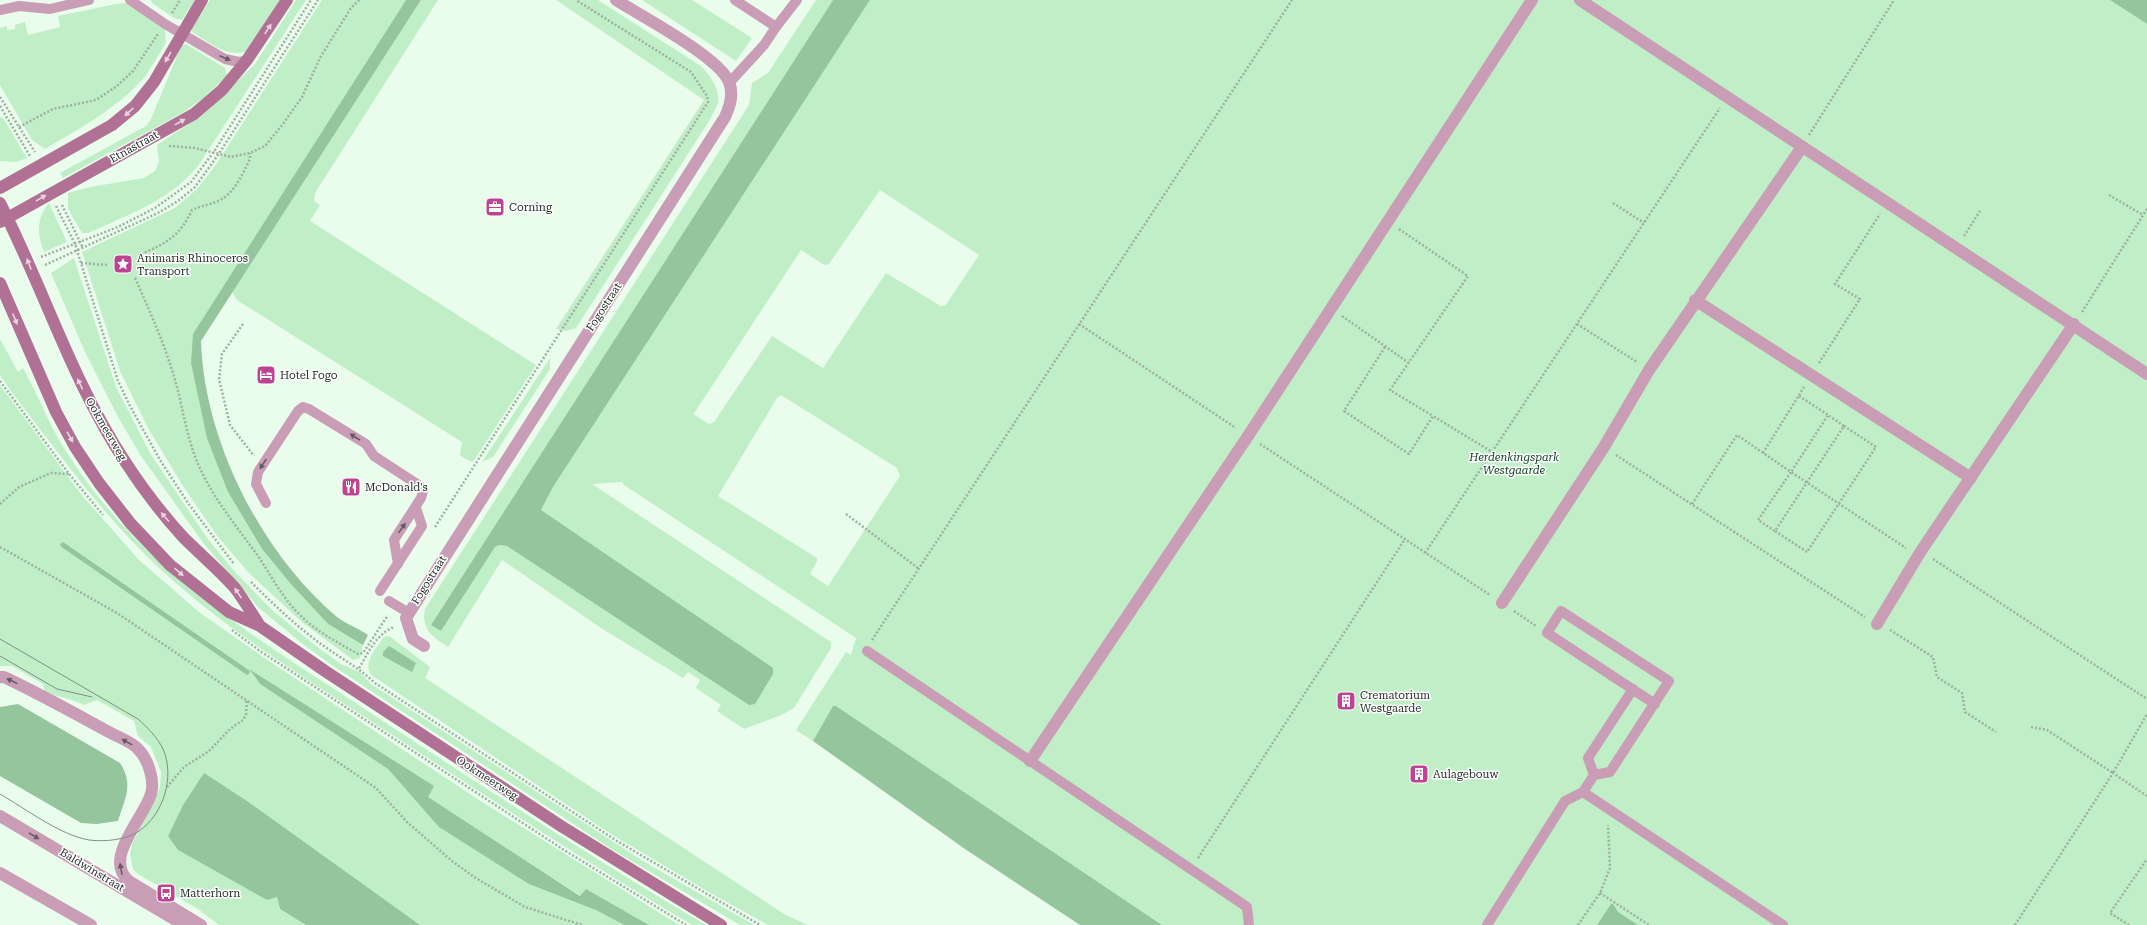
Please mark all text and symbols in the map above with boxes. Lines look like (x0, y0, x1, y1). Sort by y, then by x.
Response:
one-way arrow (264, 23, 272, 34)
one-way arrow (164, 51, 171, 63)
one-way arrow (219, 55, 231, 61)
one-way arrow (124, 107, 134, 116)
one-way arrow (174, 118, 186, 125)
street label: Etnastraat (107, 128, 161, 166)
one-way arrow (36, 194, 46, 202)
office icon: Corning (484, 196, 506, 218)
place label: Corning (509, 201, 553, 214)
place label: Animaris Rhinoceros Transport (137, 252, 248, 278)
place icon: Animaris Rhinoceros Transport (112, 253, 134, 275)
one-way arrow (26, 258, 32, 270)
street label: Fogostraat (584, 280, 624, 334)
one-way arrow (12, 314, 18, 325)
hotel icon: Hotel Fogo (255, 364, 277, 386)
place label: Hotel Fogo (280, 369, 338, 382)
one-way arrow (77, 378, 83, 390)
street label: Ookmeerweg (83, 395, 130, 463)
one-way arrow (66, 431, 73, 443)
one-way arrow (349, 434, 361, 441)
park label: Herdenkingspark Westgaarde (1468, 451, 1559, 477)
one-way arrow (260, 458, 267, 470)
restaurant icon: McDonald's (340, 476, 362, 498)
place label: McDonald's (365, 481, 428, 494)
one-way arrow (161, 512, 170, 521)
one-way arrow (398, 522, 406, 533)
street label: Fogostraat (409, 553, 449, 607)
one-way arrow (173, 567, 184, 576)
one-way arrow (234, 588, 242, 599)
one-way arrow (7, 678, 18, 684)
place label: Crematorium Westgaarde (1360, 689, 1430, 715)
building icon: Crematorium Westgaarde (1335, 690, 1357, 712)
one-way arrow (121, 739, 133, 746)
street label: Ookmeerweg (454, 753, 521, 803)
building icon: Aulagebouw (1408, 763, 1430, 785)
place label: Aulagebouw (1433, 768, 1499, 781)
one-way arrow (28, 832, 40, 839)
street label: Baldwinstraat (57, 846, 127, 894)
one-way arrow (118, 863, 124, 875)
bus stop icon: Matterhorn (155, 882, 177, 904)
place label: Matterhorn (180, 887, 240, 900)

